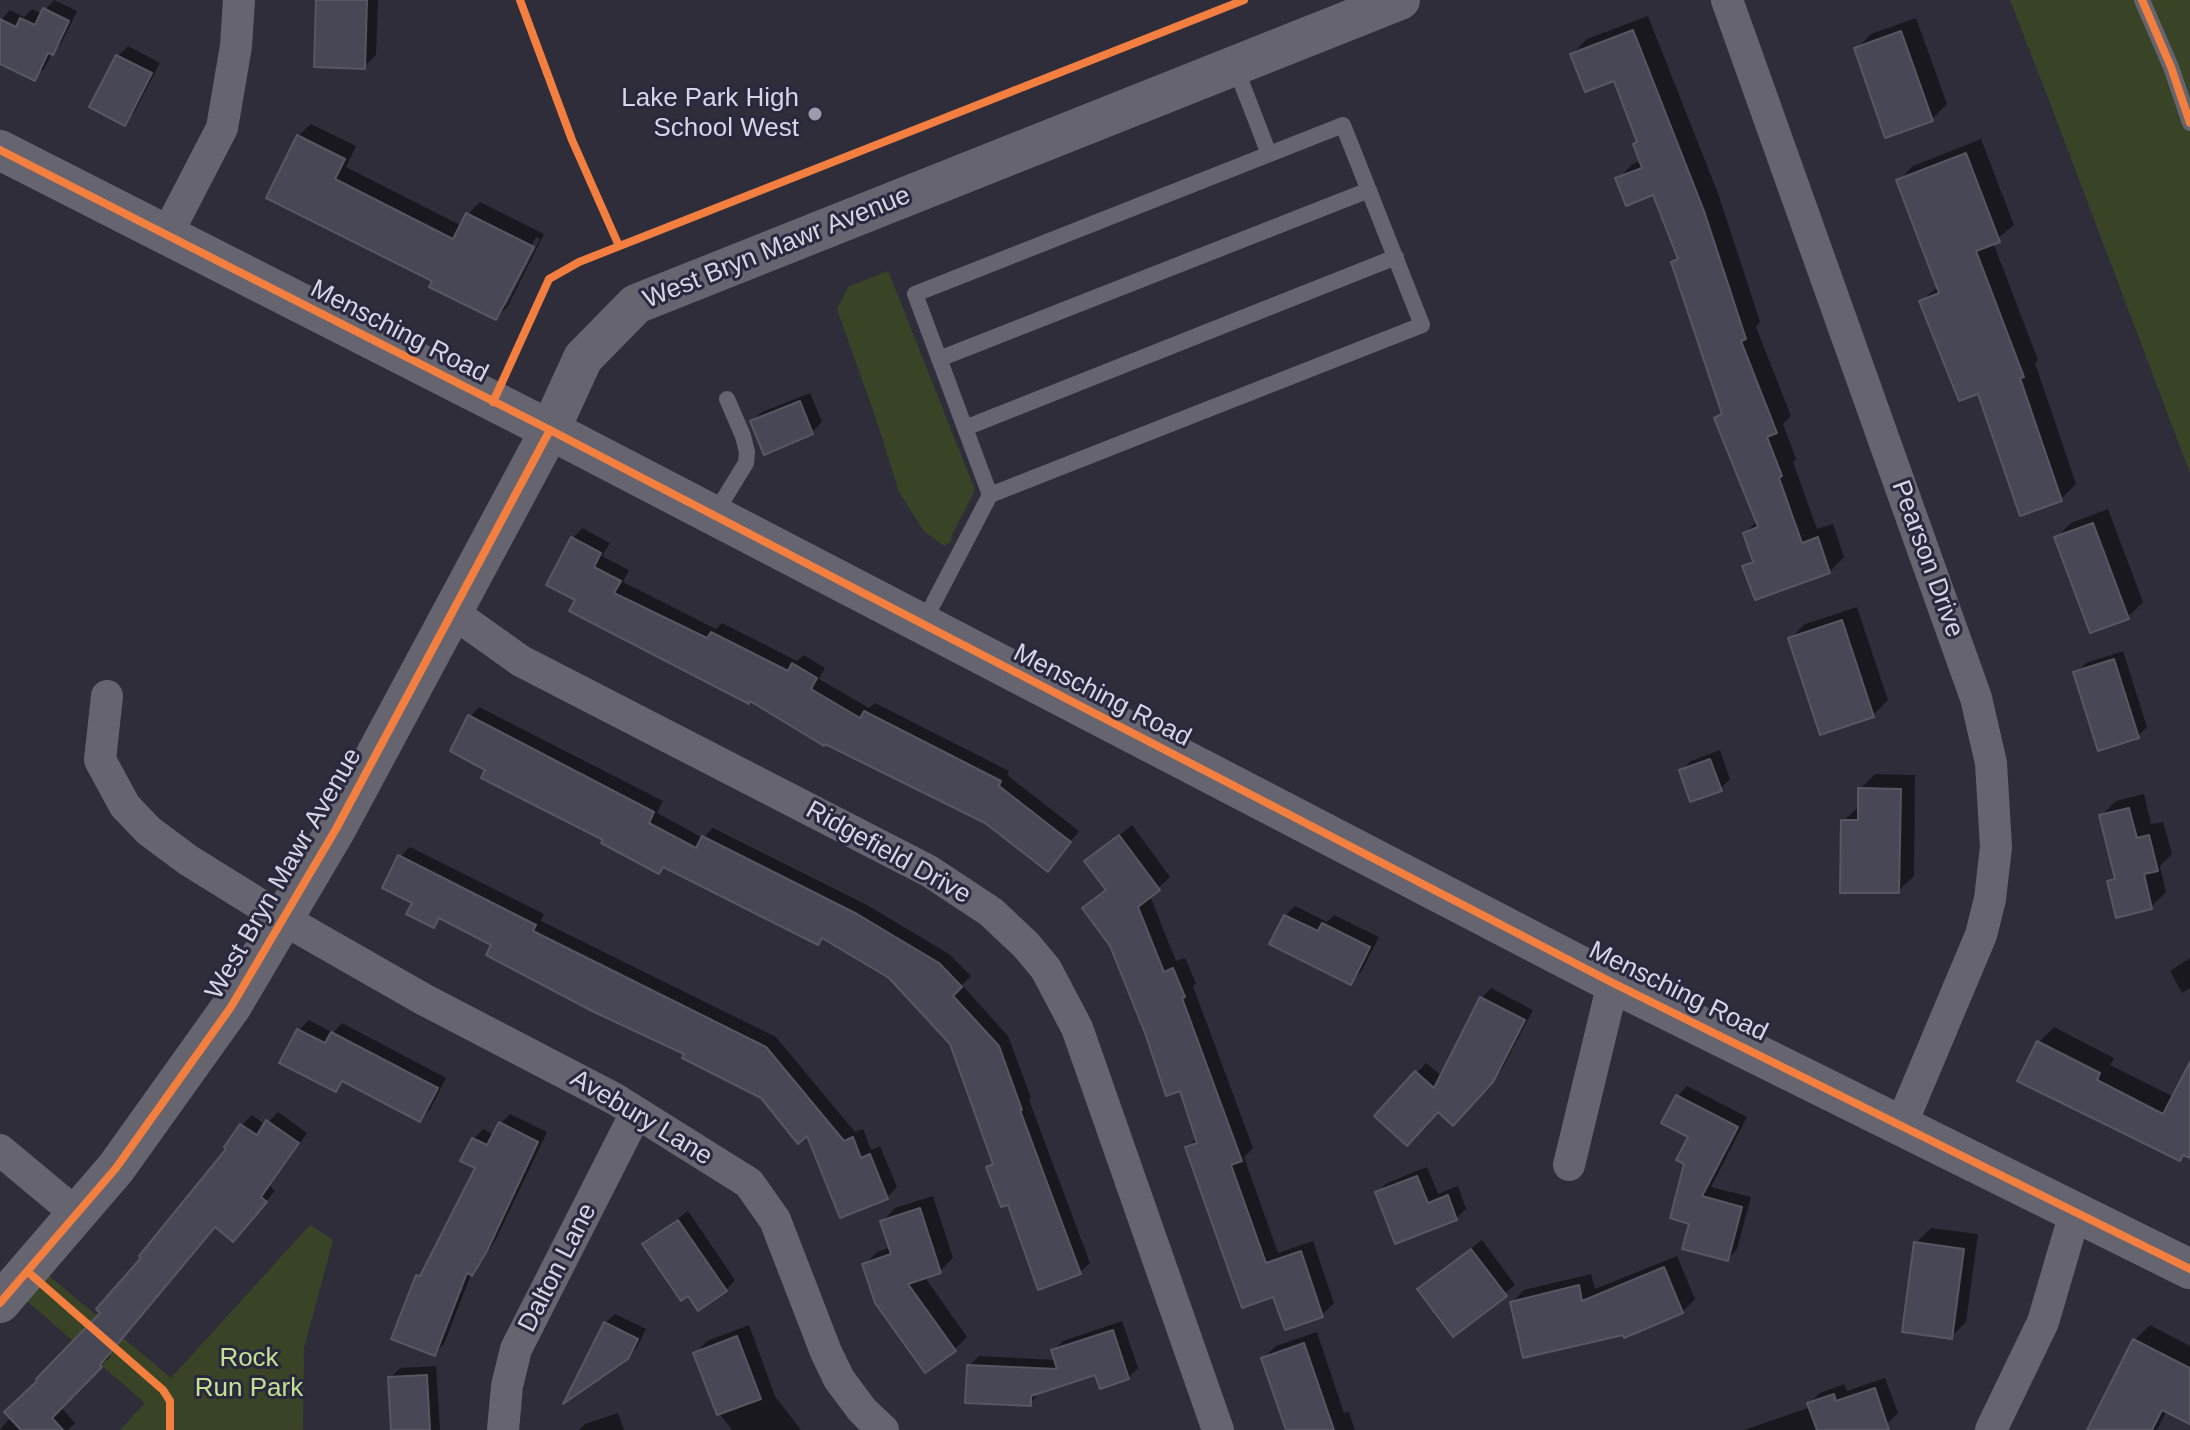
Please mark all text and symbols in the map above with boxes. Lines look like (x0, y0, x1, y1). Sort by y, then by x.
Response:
place label: Lake Park High School West (621, 83, 799, 144)
marker: Lake Park High School West (806, 105, 824, 123)
street label: West Bryn Mawr Avenue (639, 180, 915, 316)
street label: Mensching Road (305, 274, 493, 390)
street label: Pearson Drive (1884, 476, 1970, 642)
street label: Mensching Road (1008, 638, 1196, 754)
street label: West Bryn Mawr Avenue (199, 743, 369, 1005)
street label: Ridgefield Drive (800, 795, 976, 911)
street label: Mensching Road (1583, 935, 1773, 1049)
street label: Avebury Lane (564, 1063, 718, 1173)
street label: Dalton Lane (512, 1198, 604, 1338)
park label: Rock Run Park (195, 1343, 303, 1404)

